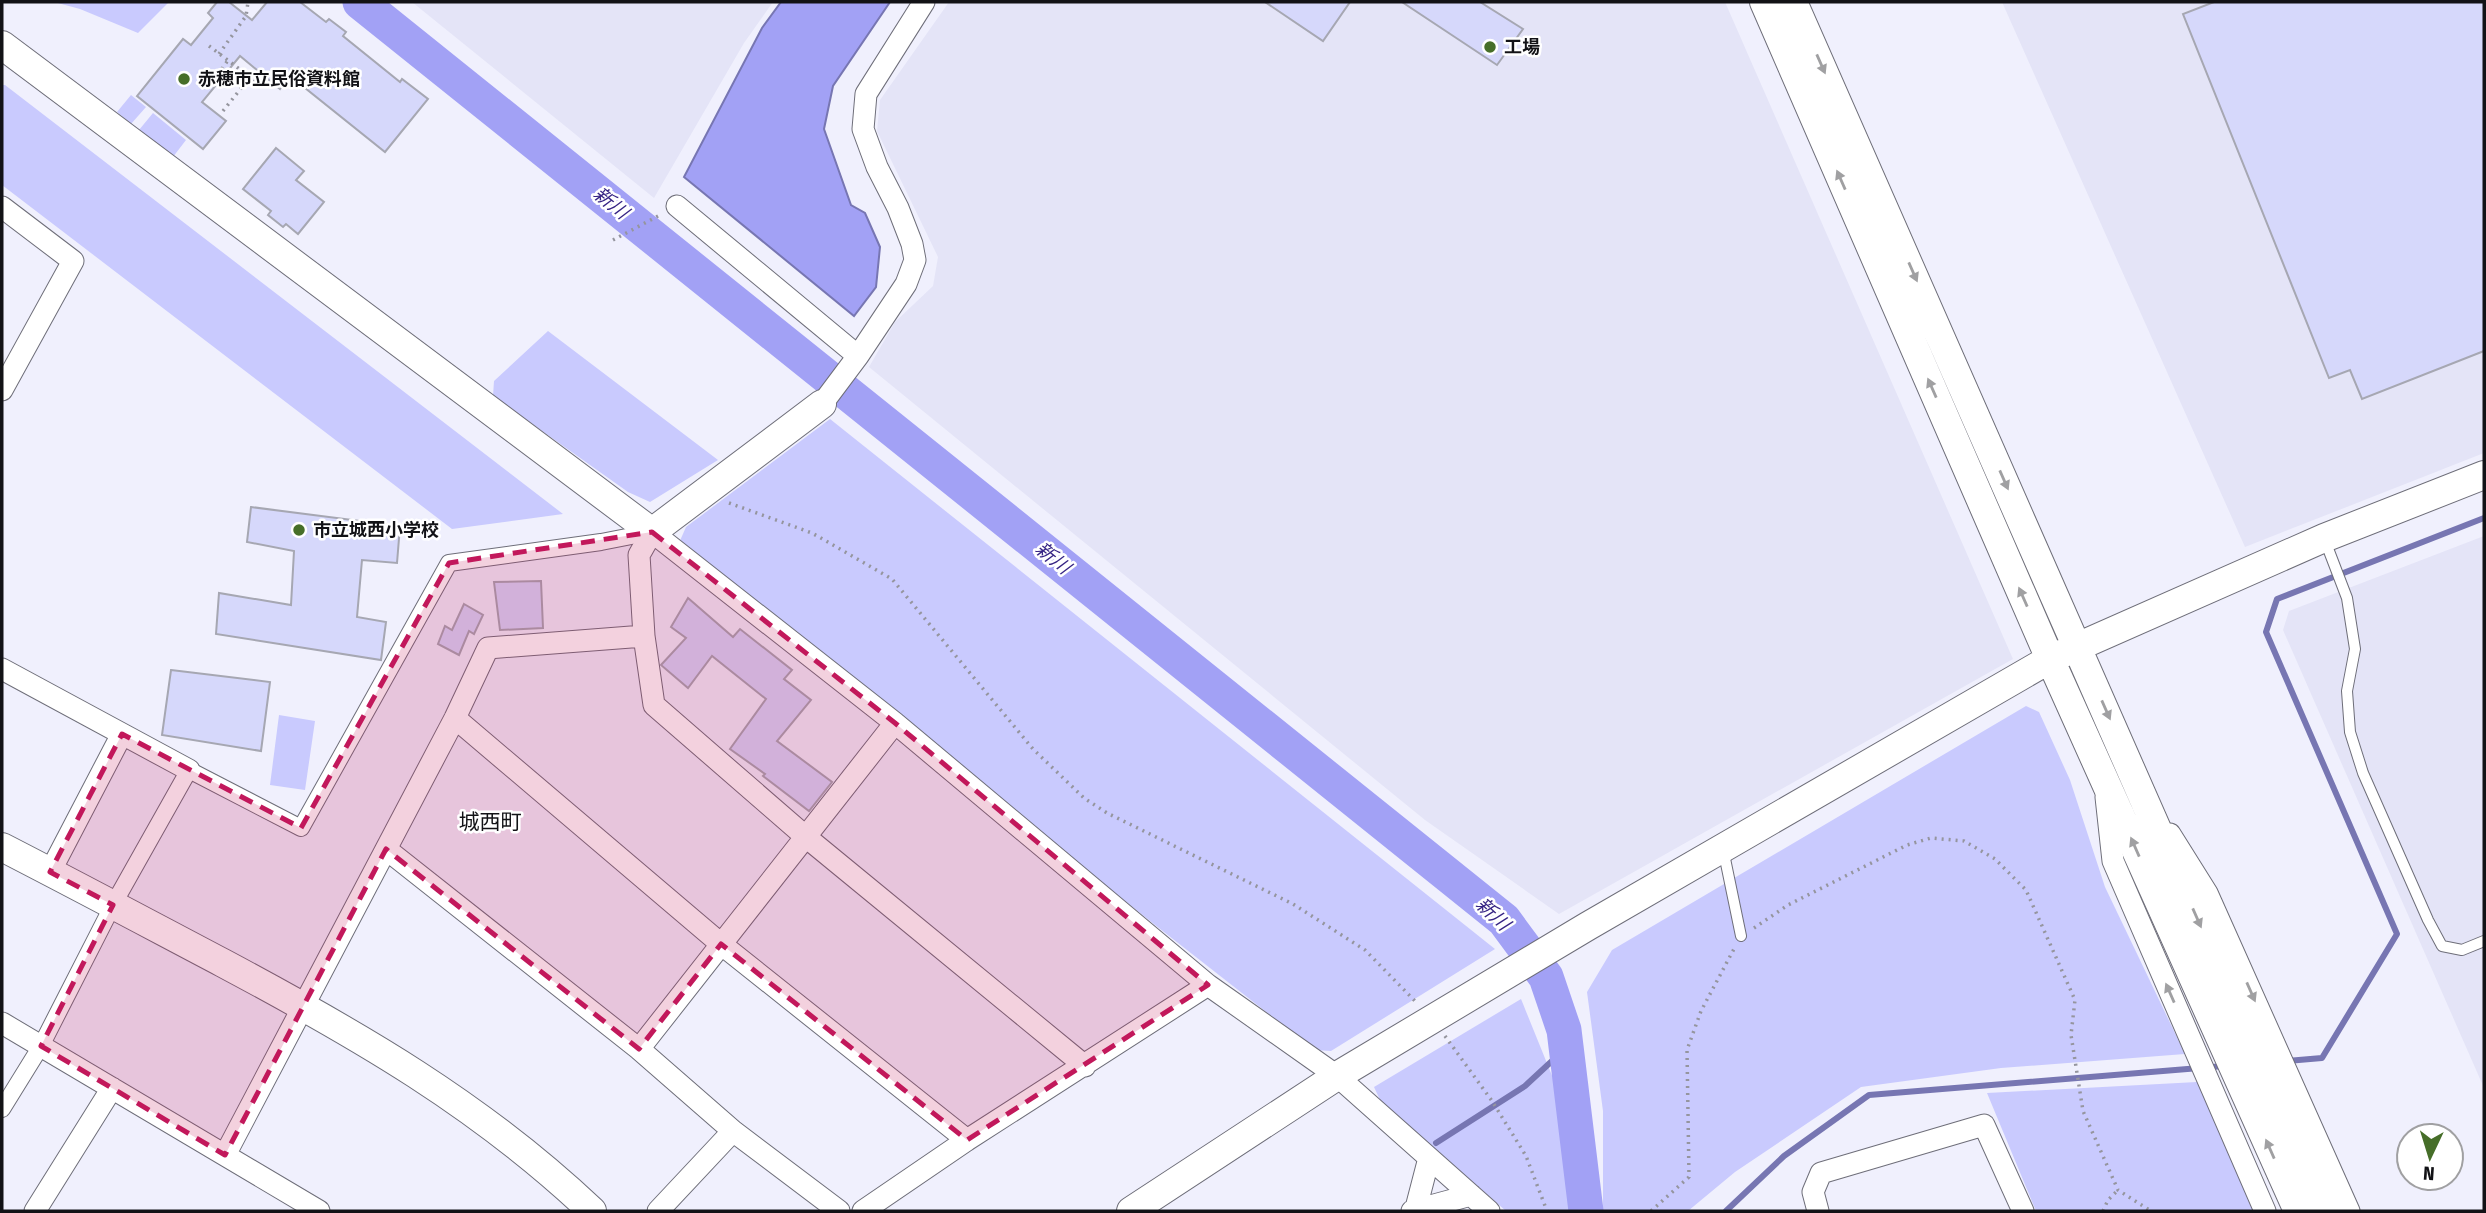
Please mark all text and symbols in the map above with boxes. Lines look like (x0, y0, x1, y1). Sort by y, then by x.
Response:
place label: 工場 (1504, 36, 1540, 58)
marker: 工場 (1482, 39, 1498, 55)
one-way arrow (1815, 54, 1827, 74)
place label: 赤穂市立民俗資料館 (198, 68, 360, 90)
marker: 赤穂市立民俗資料館 (176, 71, 192, 87)
one-way arrow (1835, 169, 1846, 190)
water label: 新川 (589, 182, 635, 225)
one-way arrow (1908, 262, 1919, 283)
one-way arrow (1926, 378, 1938, 398)
one-way arrow (1999, 470, 2010, 491)
place label: 市立城西小学校 (313, 519, 439, 541)
marker: 市立城西小学校 (291, 522, 307, 538)
water label: 新川 (1031, 537, 1077, 580)
one-way arrow (2017, 587, 2029, 607)
one-way arrow (2100, 700, 2112, 720)
district label: 城西町 (459, 809, 522, 835)
one-way arrow (2129, 837, 2141, 857)
water label: 新川 (1471, 893, 1516, 937)
one-way arrow (2191, 908, 2203, 928)
one-way arrow (2164, 982, 2175, 1003)
one-way arrow (2245, 982, 2257, 1002)
north arrow (2395, 1122, 2465, 1192)
one-way arrow (2265, 1138, 2276, 1159)
text: N (2422, 1162, 2435, 1185)

